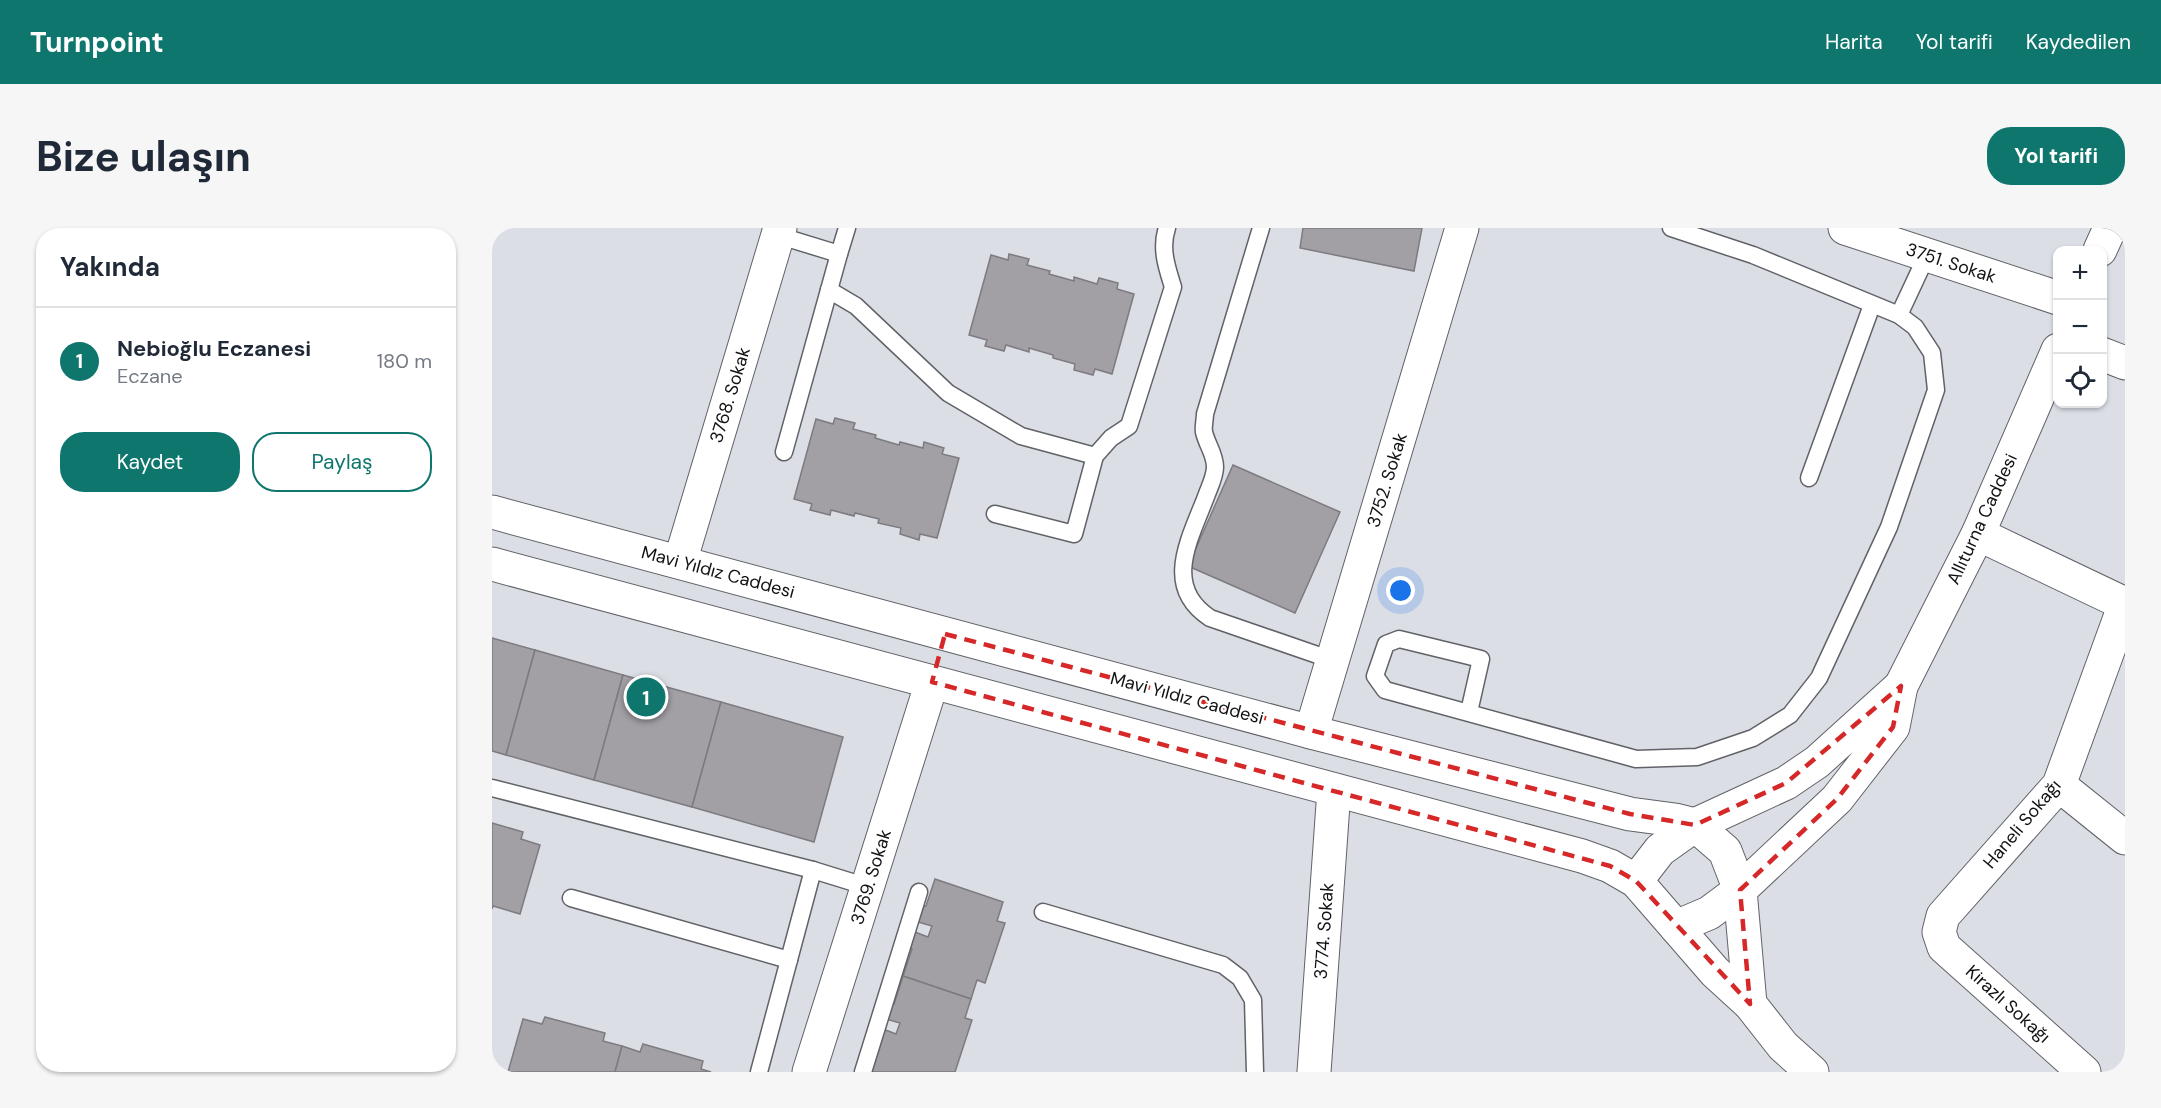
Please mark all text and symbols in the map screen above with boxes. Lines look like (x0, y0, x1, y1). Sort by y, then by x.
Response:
text: Turnpoint (30, 24, 164, 61)
text: Harita (1825, 28, 1883, 56)
text: Yol tarifi (1916, 28, 1993, 56)
text: Kaydedilen (2026, 28, 2131, 56)
button: Yol tarifi (1987, 127, 2125, 185)
text: Bize ulaşın (36, 129, 251, 184)
street label: 3751. Sokak (1903, 237, 1999, 289)
map controls (2053, 246, 2107, 408)
button: + (2053, 246, 2107, 300)
text: Yakında (60, 250, 160, 284)
button: − (2053, 300, 2107, 354)
text: Nebioğlu Eczanesi (117, 334, 311, 363)
street label: 3768. Sokak (704, 344, 756, 446)
text: 1 (76, 348, 83, 374)
text: 180 m (377, 348, 432, 374)
button: locate (2053, 354, 2107, 408)
text: Eczane (117, 363, 183, 389)
street label: 3752. Sokak (1361, 430, 1413, 530)
button: Kaydet (60, 432, 240, 492)
button: Paylaş (252, 432, 432, 492)
street label: Allıturna Caddesi (1941, 450, 2023, 588)
street label: Mavi Yıldız Caddesi (639, 540, 797, 604)
your location (1386, 576, 1415, 605)
street label: Mavi Yıldız Caddesi (1108, 666, 1266, 730)
pin: 1 (626, 674, 666, 720)
street label: Haneli Sokağı (1978, 774, 2066, 874)
street label: 3769. Sokak (845, 826, 897, 928)
street label: 3774. Sokak (1309, 882, 1339, 980)
street label: Kirazlı Sokağı (1961, 960, 2055, 1048)

